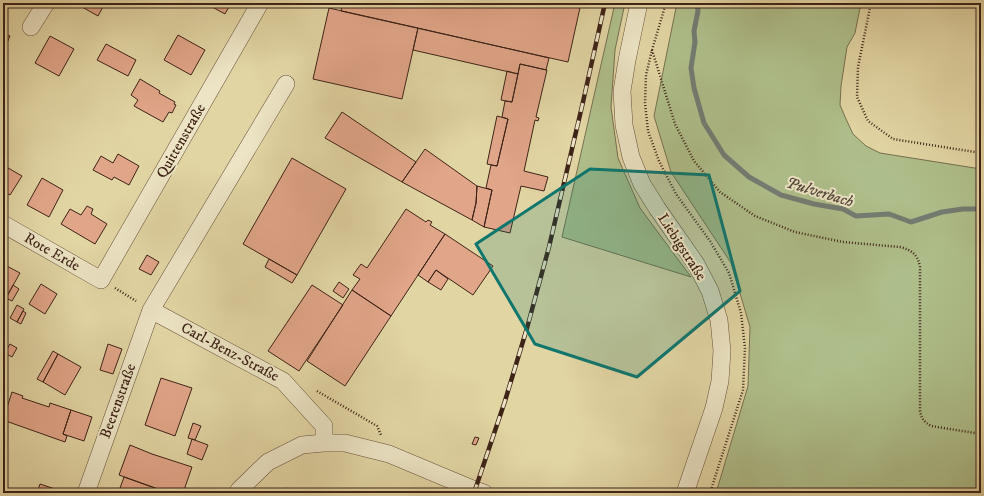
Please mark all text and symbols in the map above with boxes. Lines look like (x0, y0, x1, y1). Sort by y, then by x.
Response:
street label: Quittenstraße (152, 100, 210, 182)
water label: Pulverbach (784, 172, 856, 212)
street label: Liebigstraße (653, 210, 711, 284)
street label: Rote Erde (21, 228, 83, 276)
street label: Carl-Benz-Straße (178, 318, 282, 386)
street label: Beerenstraße (96, 361, 140, 441)

